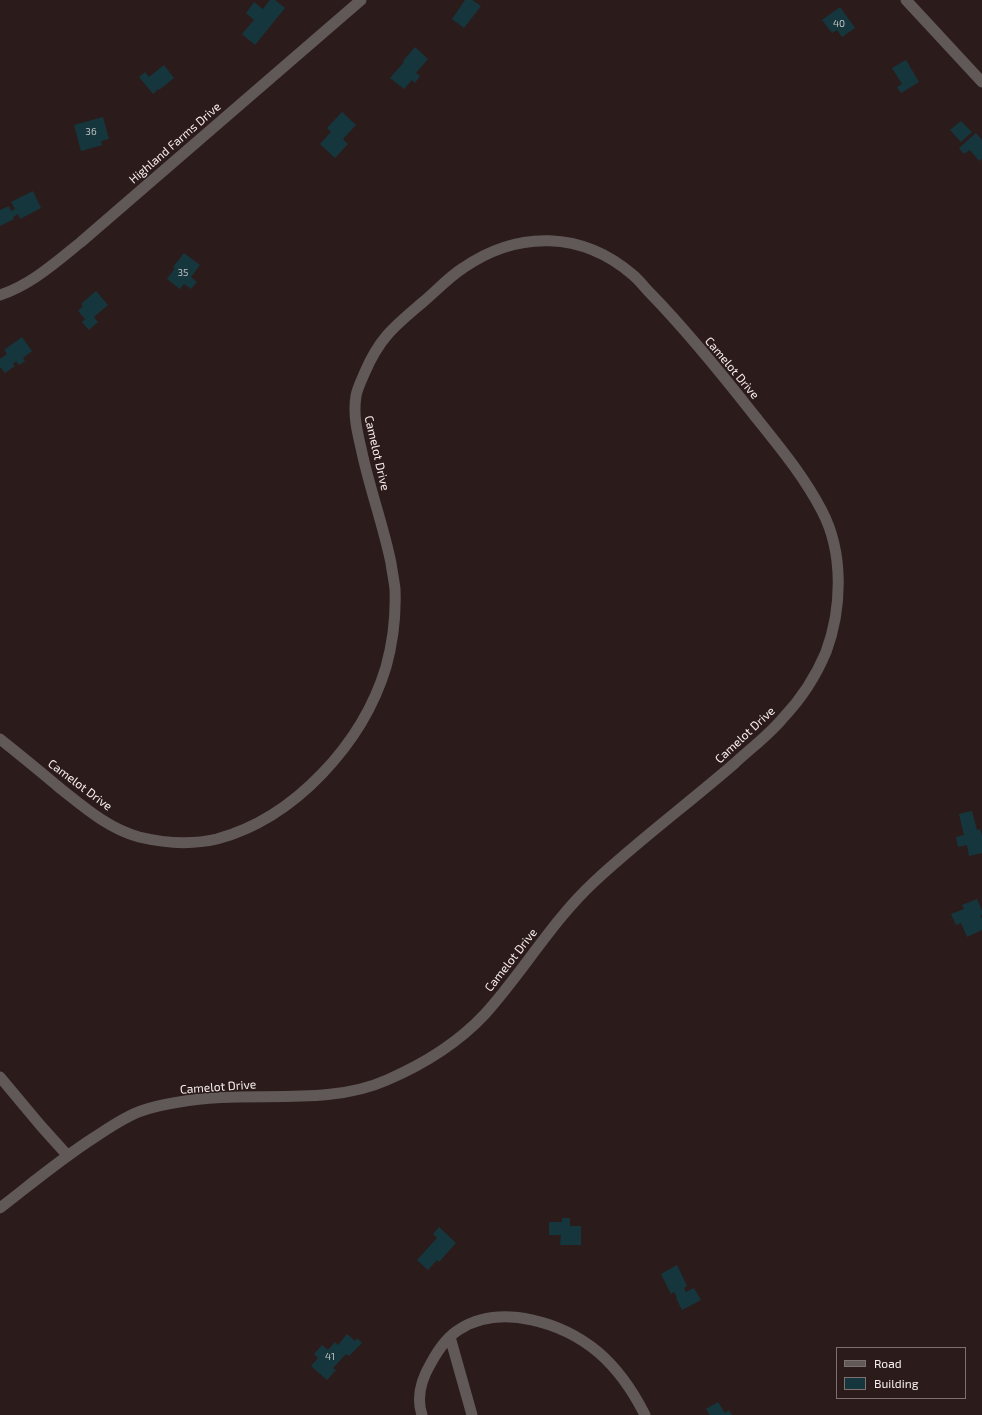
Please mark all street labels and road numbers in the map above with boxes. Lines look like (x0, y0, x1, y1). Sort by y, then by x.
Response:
street label: Highland Farms Drive (126, 99, 224, 187)
street label: Camelot Drive (702, 334, 762, 402)
street label: Camelot Drive (361, 414, 393, 492)
street label: Camelot Drive (712, 704, 778, 766)
street label: Camelot Drive (45, 756, 115, 814)
street label: Camelot Drive (482, 925, 540, 995)
street label: Camelot Drive (179, 1077, 257, 1097)

